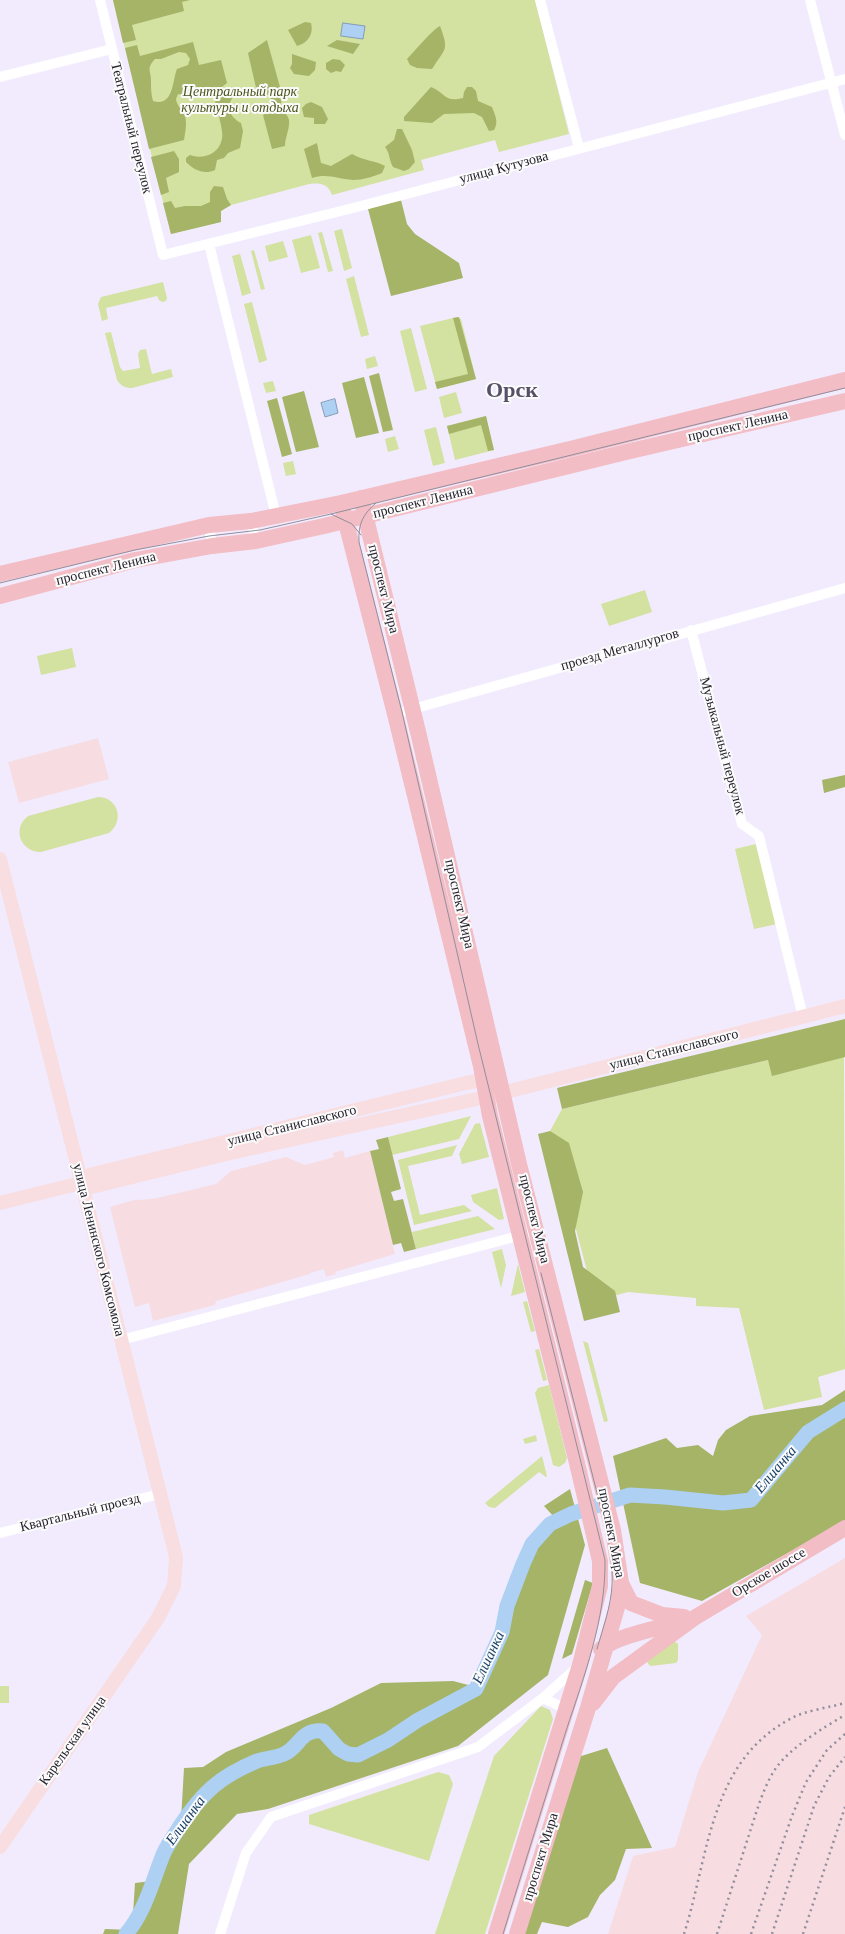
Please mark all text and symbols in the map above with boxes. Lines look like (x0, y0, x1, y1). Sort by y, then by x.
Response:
street label: Театральный переулок (107, 61, 155, 195)
park label: Центральный парк культуры и отдыха (181, 84, 299, 116)
street label: улица Кутузова (458, 148, 550, 188)
district label: Орск (486, 378, 538, 404)
street label: проспект Ленина (686, 406, 790, 446)
street label: проспект Ленина (371, 481, 475, 523)
street label: проспект Мира (364, 543, 402, 635)
street label: проспект Ленина (54, 548, 158, 590)
street label: проезд Металлургов (559, 625, 681, 675)
street label: Музыкальный переулок (696, 675, 748, 817)
street label: проспект Мира (441, 858, 477, 950)
street label: улица Станиславского (608, 1026, 740, 1074)
street label: улица Станиславского (226, 1102, 358, 1150)
street label: улица Ленинского Комсомола (68, 1162, 128, 1338)
street label: проспект Мира (515, 1173, 553, 1265)
water label: Елшанка (751, 1443, 801, 1497)
street label: проспект Мира (594, 1487, 628, 1579)
street label: Квартальный проезд (18, 1490, 142, 1536)
street label: Орское шоссе (729, 1544, 809, 1602)
water label: Елшанка (469, 1629, 509, 1687)
street label: Карельская улица (36, 1693, 110, 1789)
water label: Елшанка (162, 1793, 210, 1849)
street label: проспект Мира (520, 1811, 562, 1903)

